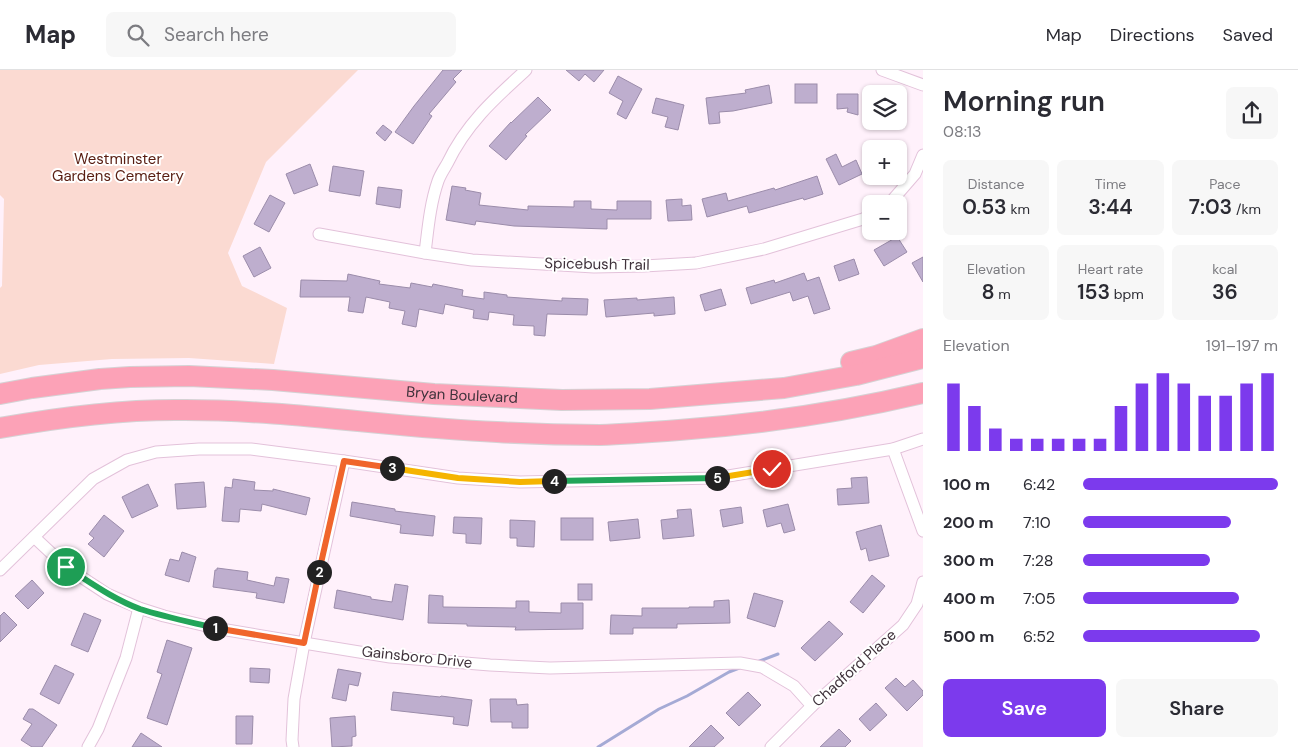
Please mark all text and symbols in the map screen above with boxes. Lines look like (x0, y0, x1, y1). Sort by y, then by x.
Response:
search box (106, 12, 456, 57)
text: Map (25, 19, 76, 50)
icon: search (124, 21, 152, 49)
text: Search here (164, 22, 269, 47)
text: Map (1046, 23, 1082, 47)
text: Directions (1110, 23, 1195, 47)
text: Saved (1223, 23, 1273, 47)
text: Morning run (943, 83, 1105, 120)
map controls (862, 85, 907, 240)
button: layers (862, 85, 907, 130)
button: share (1226, 87, 1278, 139)
text: 08:13 (943, 121, 981, 142)
button: + (862, 140, 907, 185)
park label: Westminster Gardens Cemetery (52, 149, 185, 186)
text: Distance (968, 175, 1025, 193)
text: Time (1095, 175, 1126, 193)
text: Pace (1209, 175, 1241, 193)
text: 0.53 (962, 193, 1007, 221)
text: 3:44 (1088, 193, 1133, 221)
text: 7:03 (1189, 193, 1232, 221)
button: − (862, 195, 907, 240)
text: km (1007, 200, 1030, 218)
text: /km (1232, 200, 1261, 218)
street label: Spicebush Trail (544, 253, 650, 275)
text: Elevation (967, 260, 1025, 278)
text: Heart rate (1078, 260, 1143, 278)
text: kcal (1212, 260, 1237, 278)
text: 8 (982, 278, 995, 306)
text: 153 (1077, 278, 1110, 306)
text: 36 (1212, 278, 1238, 306)
text: m (995, 285, 1011, 303)
text: bpm (1110, 285, 1144, 303)
text: Elevation (943, 335, 1010, 356)
text: 191–197 m (1206, 335, 1278, 356)
street label: Bryan Boulevard (405, 382, 518, 408)
pin (751, 448, 793, 490)
icon: check (758, 455, 786, 483)
pin: 3 (380, 456, 404, 480)
text: 3 (388, 459, 397, 477)
pin: 5 (704, 466, 730, 490)
pin: 4 (542, 468, 566, 494)
text: 5 (713, 469, 722, 487)
text: 4 (550, 472, 559, 490)
text: 100 m (943, 474, 990, 495)
text: 6:42 (1023, 474, 1055, 495)
text: 200 m (943, 512, 994, 533)
text: 7:10 (1023, 512, 1051, 533)
pin (45, 546, 87, 588)
text: 300 m (943, 550, 994, 571)
text: 7:28 (1023, 550, 1053, 571)
icon: arrive (52, 553, 80, 581)
pin: 2 (306, 560, 332, 584)
text: 2 (315, 563, 324, 581)
text: 400 m (943, 588, 995, 609)
text: 7:05 (1023, 588, 1055, 609)
pin: 1 (202, 616, 228, 640)
text: 1 (213, 619, 218, 637)
street label: Chadford Place (808, 625, 900, 711)
text: 500 m (943, 626, 994, 647)
text: 6:52 (1023, 626, 1055, 647)
street label: Gainsboro Drive (361, 641, 473, 673)
button: Save (943, 679, 1106, 737)
button: Share (1116, 679, 1278, 737)

